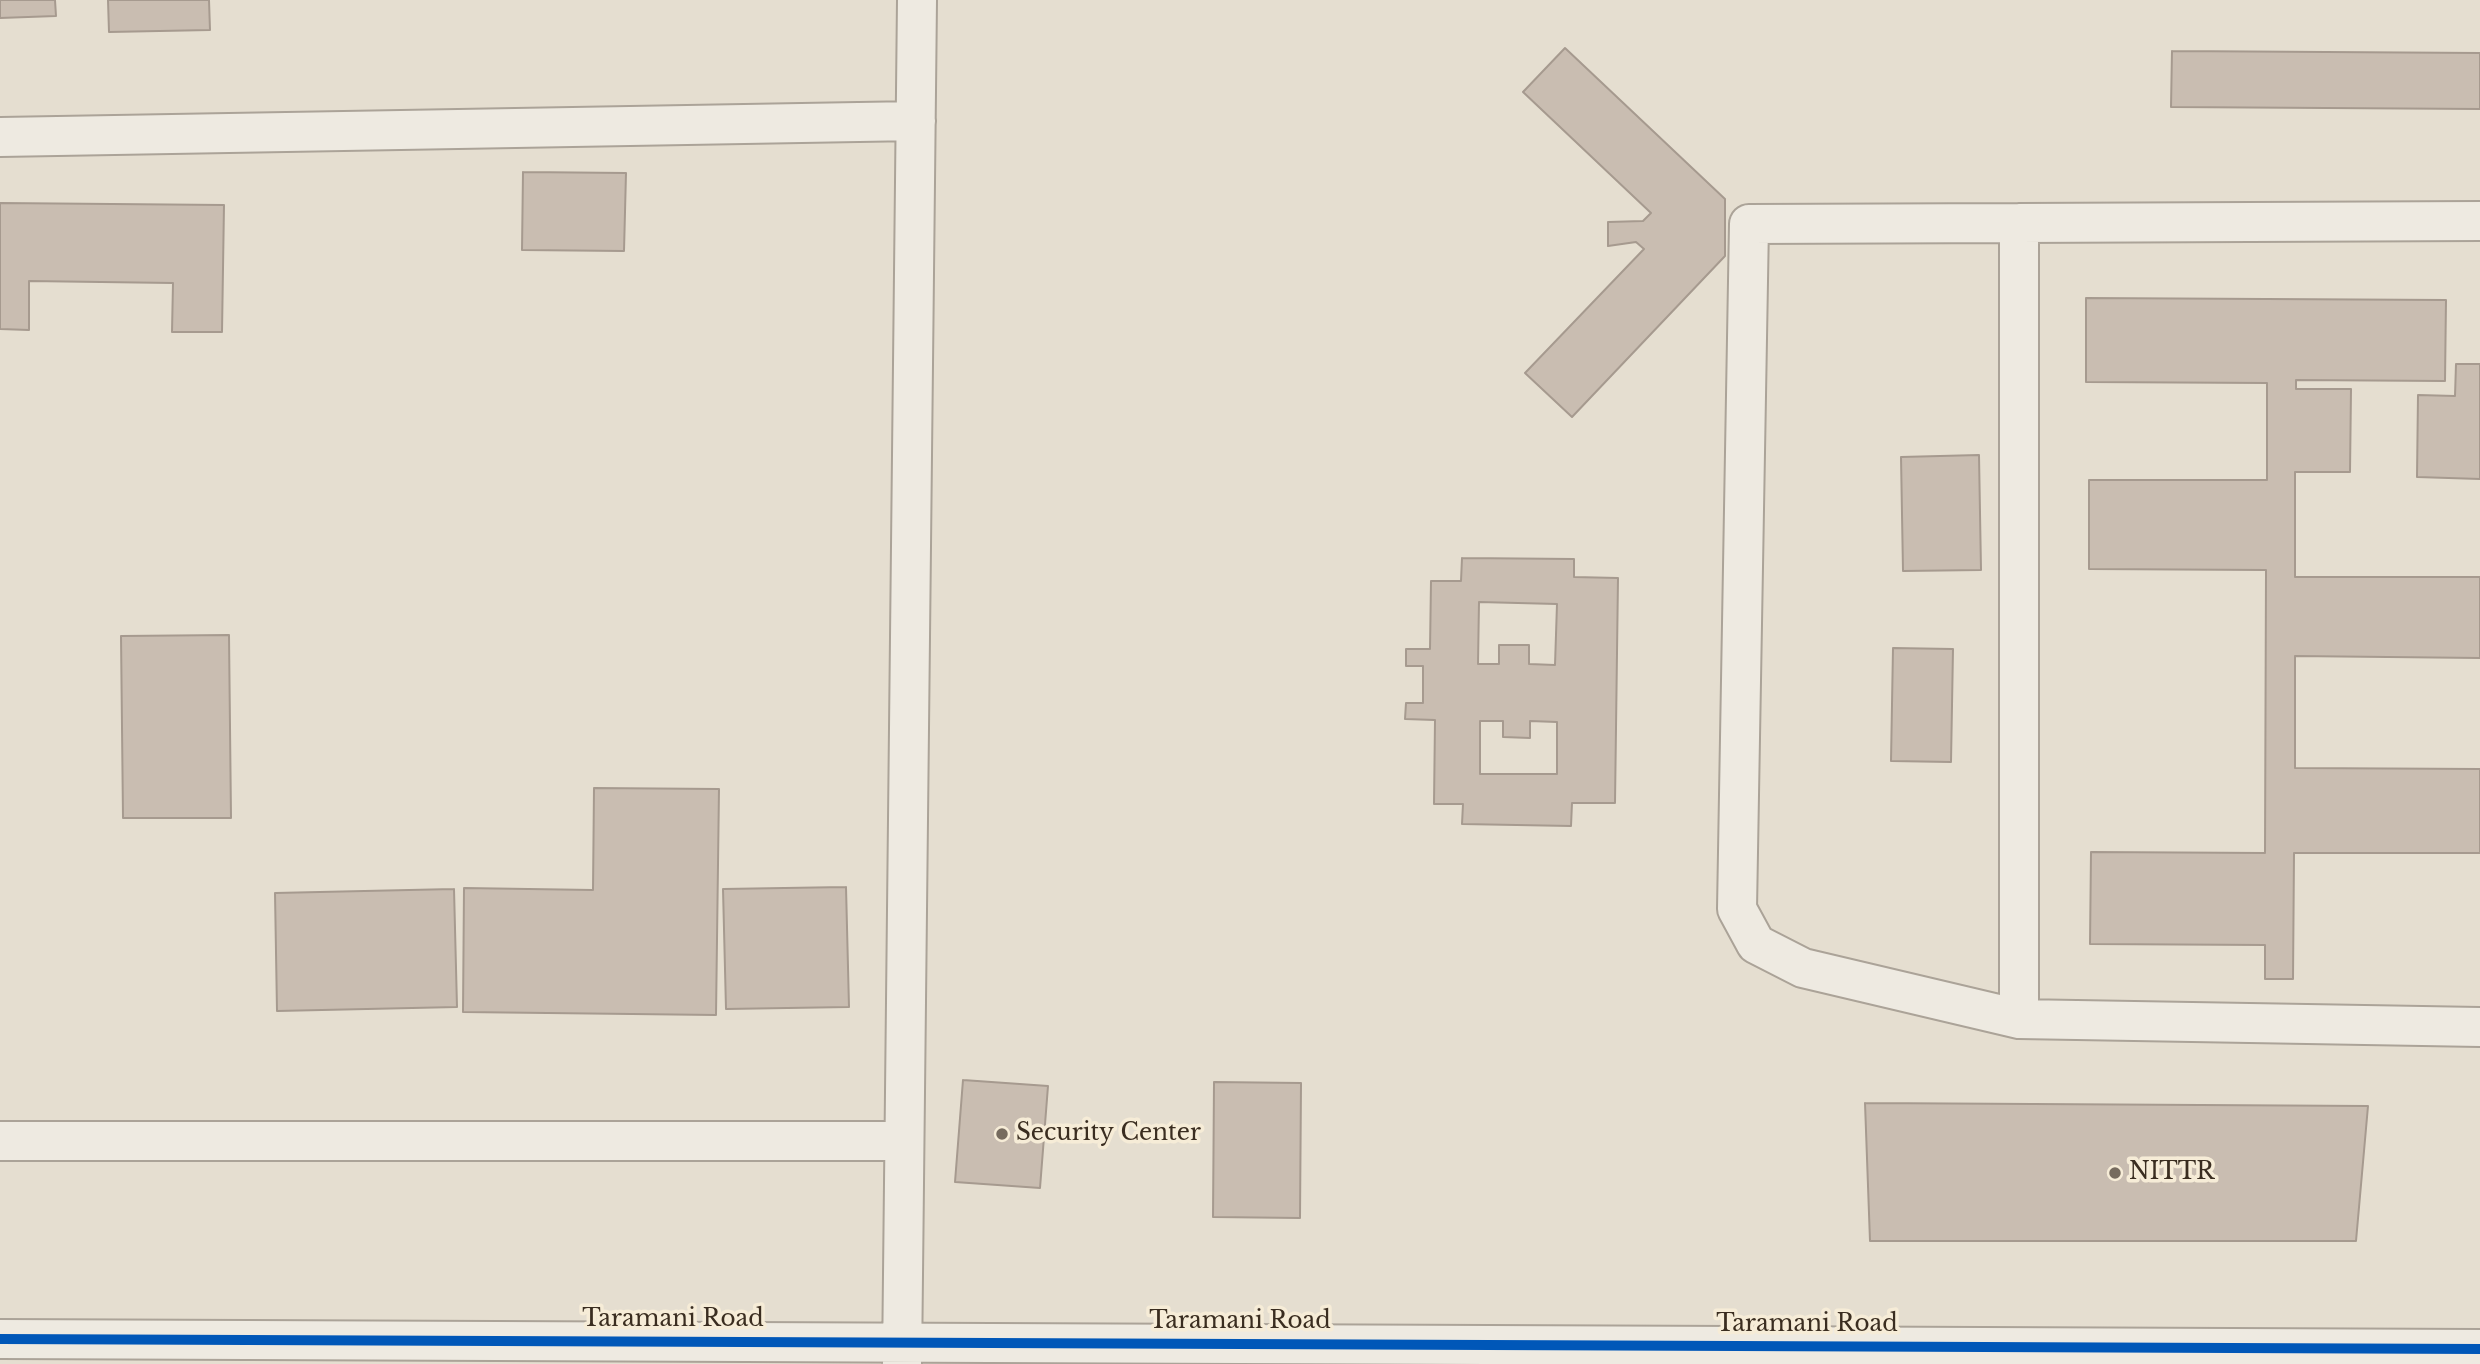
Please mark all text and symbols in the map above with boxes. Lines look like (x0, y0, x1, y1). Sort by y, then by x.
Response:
place label: Security Center (1016, 1120, 1201, 1148)
marker: Security Center (994, 1126, 1010, 1142)
place label: NITTR (2129, 1159, 2214, 1187)
marker: NITTR (2107, 1165, 2123, 1181)
street label: Taramani Road (582, 1306, 764, 1334)
street label: Taramani Road (1149, 1308, 1331, 1336)
street label: Taramani Road (1716, 1311, 1898, 1339)

